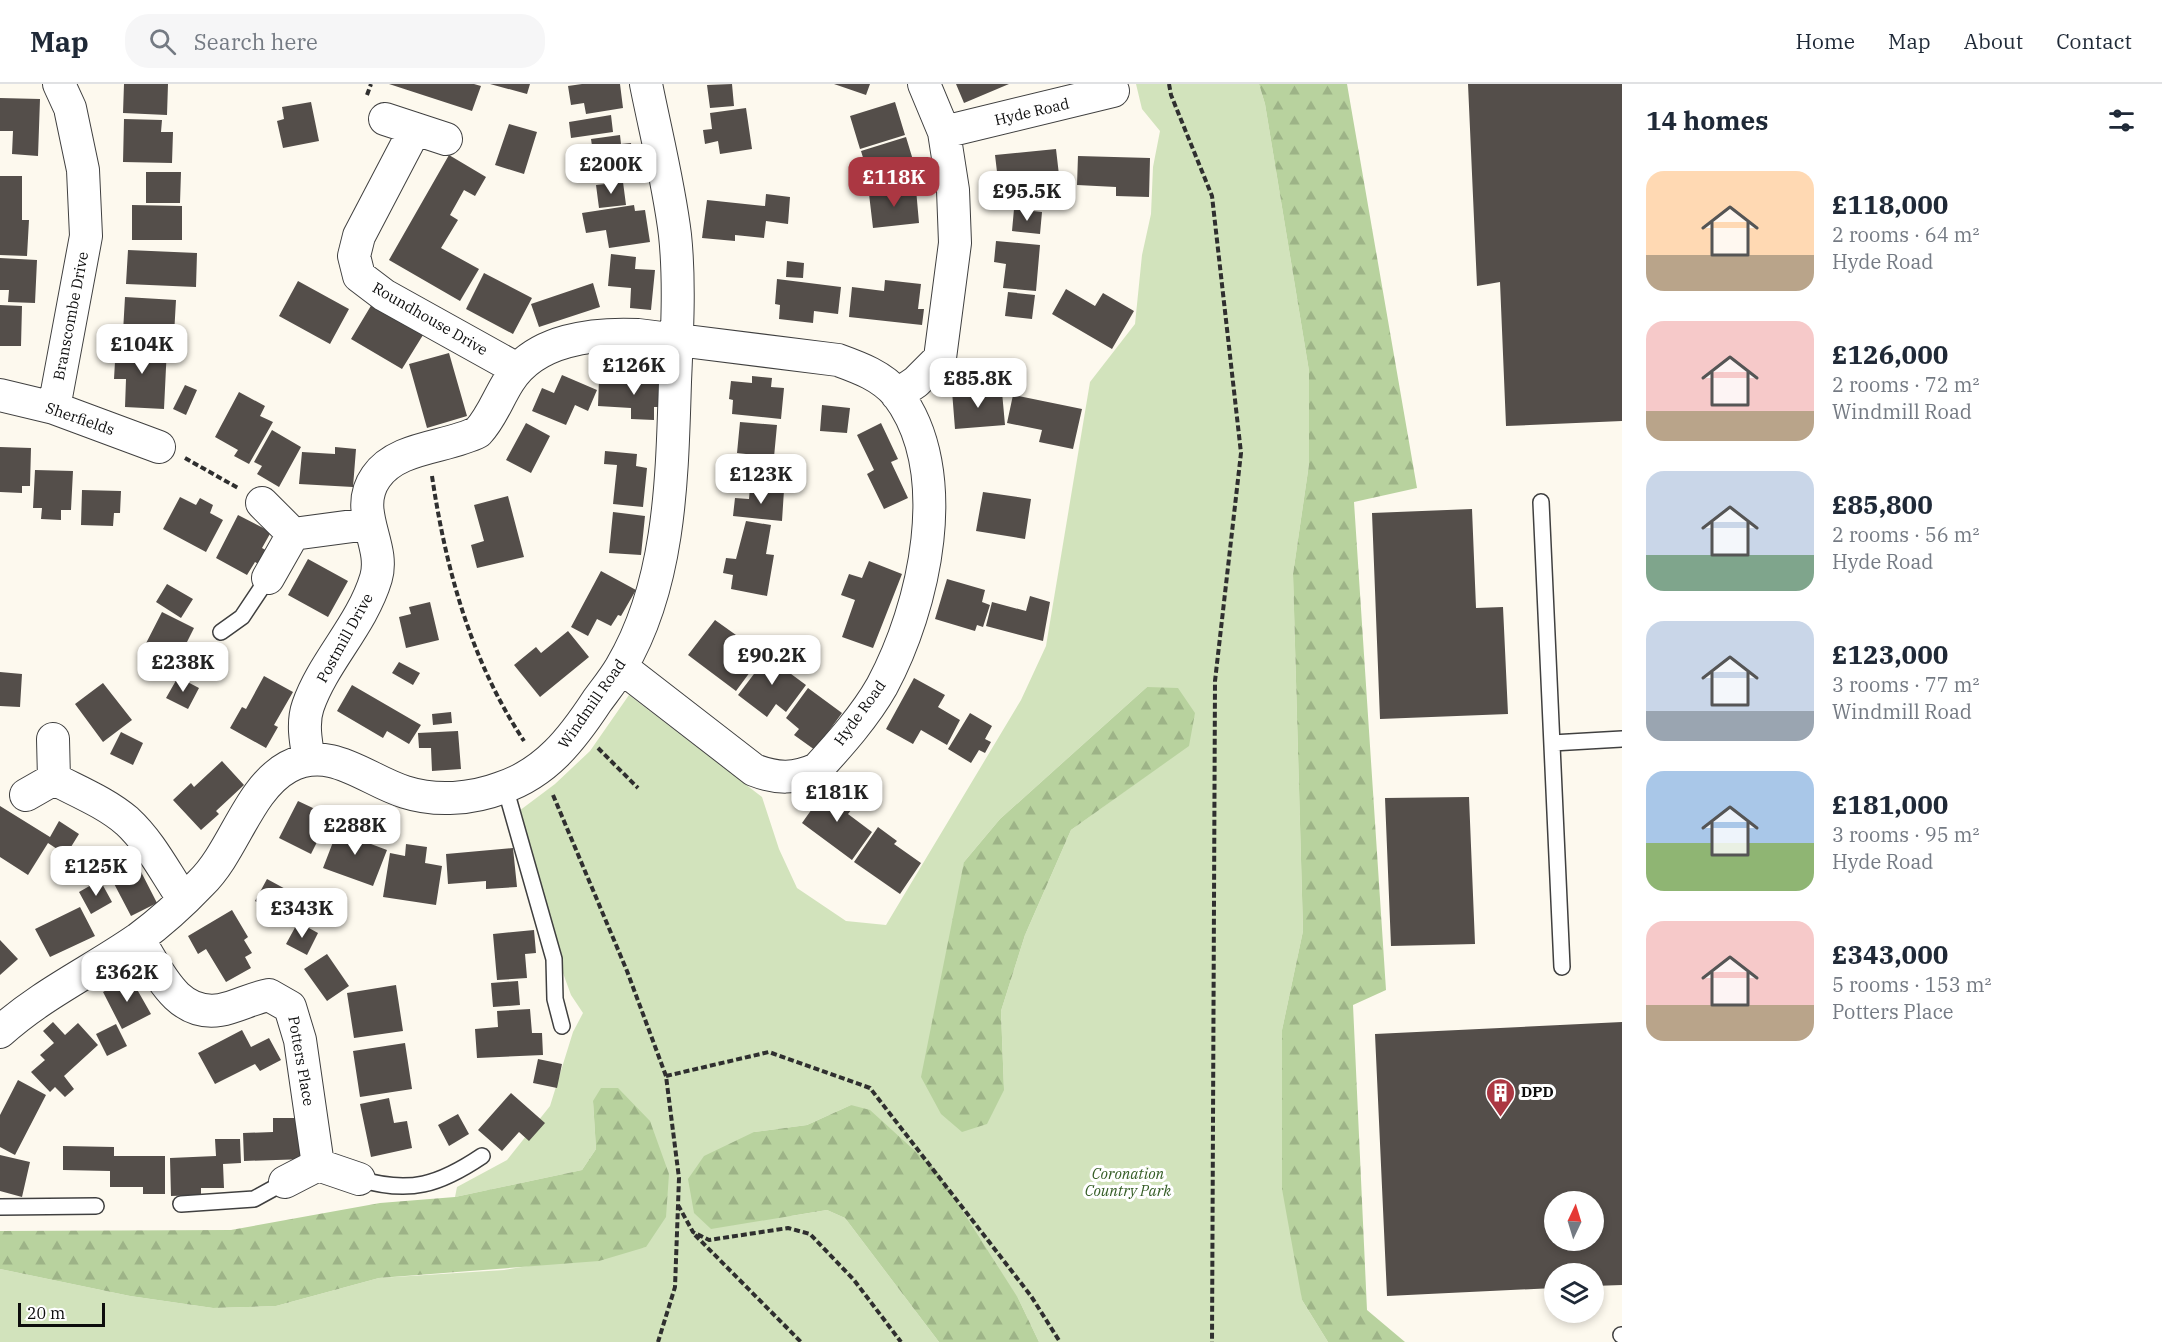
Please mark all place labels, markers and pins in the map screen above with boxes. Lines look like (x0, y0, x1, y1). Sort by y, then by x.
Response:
pin: £200K (569, 144, 653, 195)
pin: £118K (852, 157, 936, 208)
pin: £95.5K (978, 171, 1076, 222)
pin: £104K (100, 324, 184, 375)
pin: £126K (592, 345, 676, 396)
pin: £85.8K (929, 358, 1027, 409)
pin: £123K (719, 454, 803, 505)
pin: £90.2K (723, 635, 821, 686)
pin: £238K (141, 642, 225, 693)
pin: £181K (795, 772, 879, 823)
pin: £288K (313, 805, 397, 856)
pin: £125K (54, 846, 138, 897)
pin: £343K (260, 888, 344, 939)
pin: £362K (85, 952, 169, 1003)
building icon: DPD (1484, 1076, 1516, 1118)
place label: DPD (1521, 1082, 1554, 1101)

